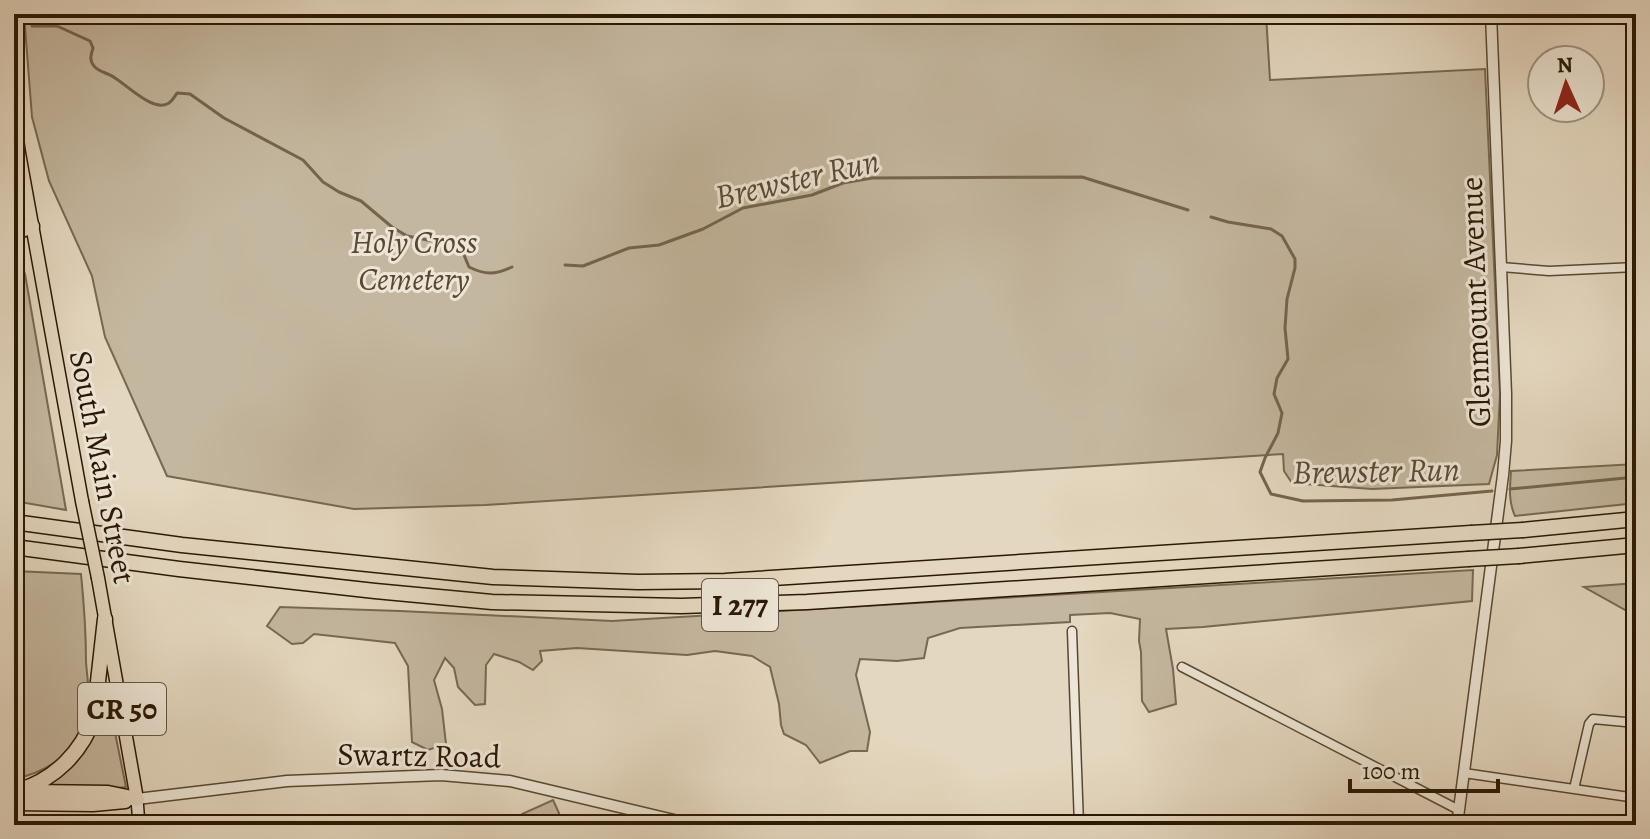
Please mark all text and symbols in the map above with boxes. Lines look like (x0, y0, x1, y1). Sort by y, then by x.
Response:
north arrow (1526, 44, 1606, 124)
text: N (1556, 50, 1574, 80)
water label: Brewster Run (710, 137, 884, 220)
street label: Glenmount Avenue (1449, 176, 1501, 428)
park label: Holy Cross Cemetery (351, 220, 478, 301)
street label: South Main Street (59, 347, 147, 587)
water label: Brewster Run (1292, 446, 1460, 495)
road number: I 277 (702, 579, 778, 631)
road number: CR 50 (78, 683, 166, 735)
street label: Swartz Road (337, 732, 502, 778)
scale bar (1350, 743, 1498, 793)
text: 100 m (1362, 755, 1421, 787)

